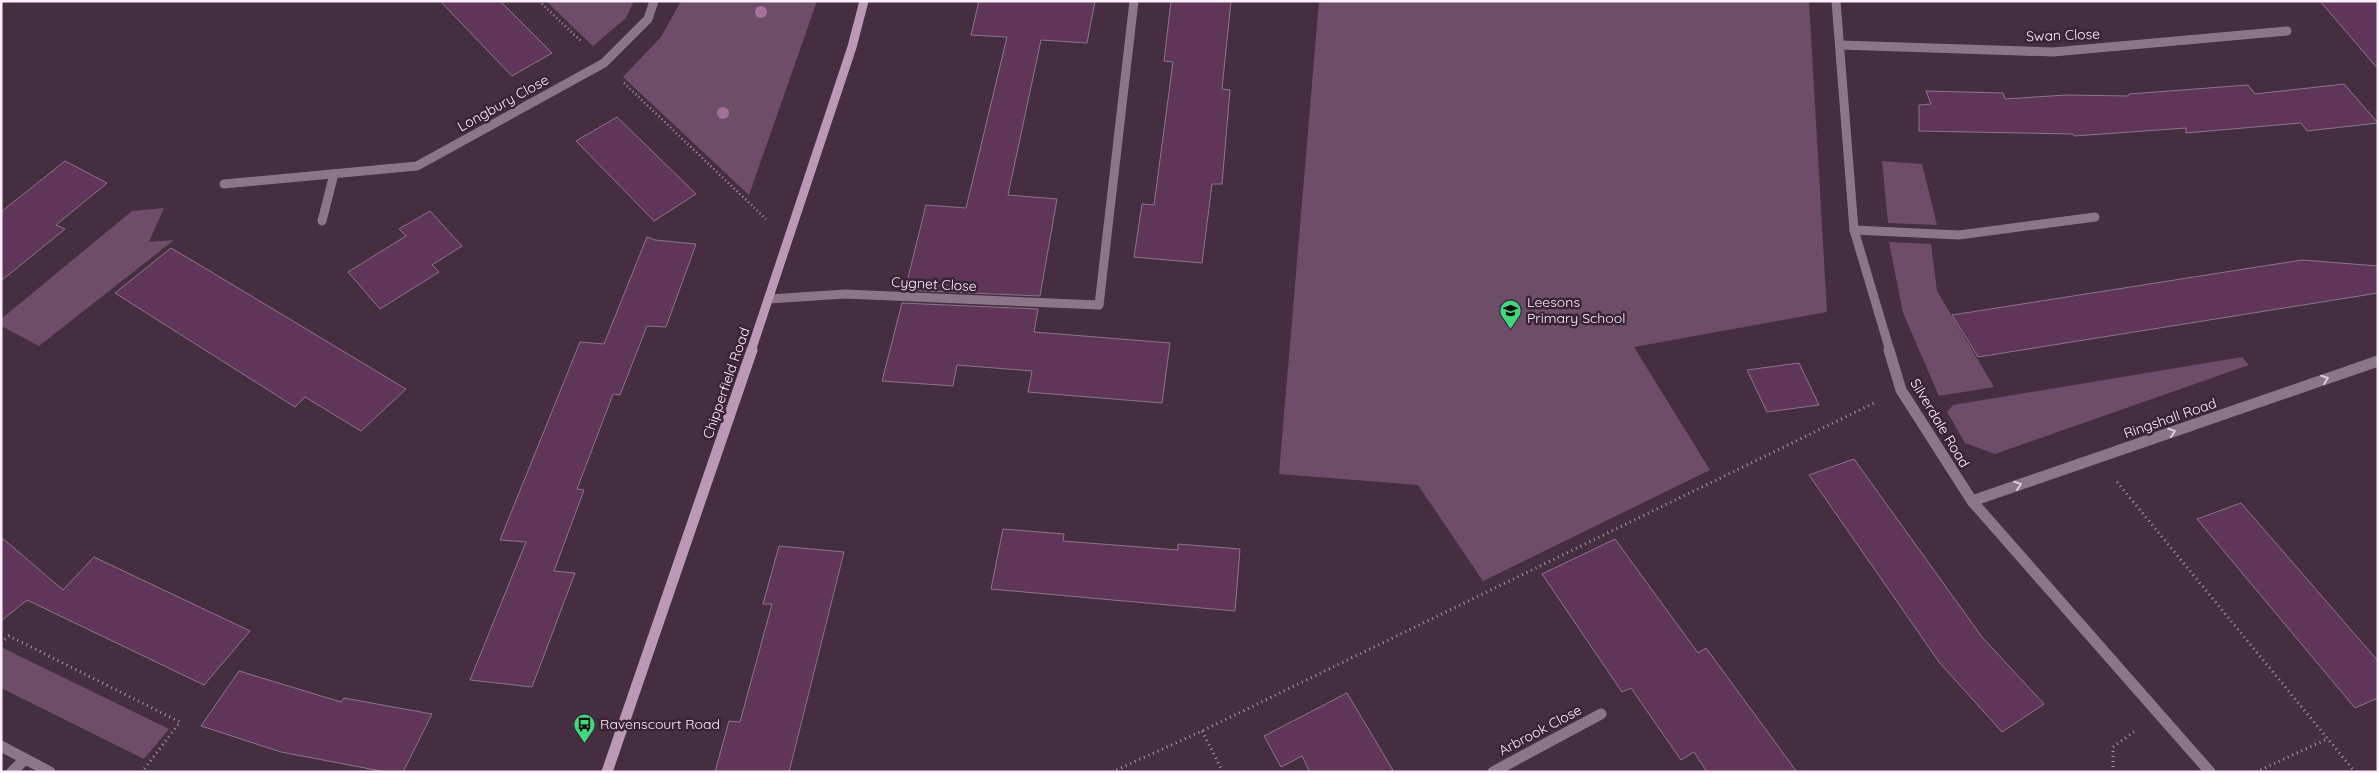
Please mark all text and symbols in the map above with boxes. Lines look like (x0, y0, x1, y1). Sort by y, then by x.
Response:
street label: Swan Close (2026, 25, 2100, 45)
street label: Longbury Close (454, 70, 552, 135)
street label: Cygnet Close (891, 273, 977, 295)
place label: Leesons Primary School (1527, 293, 1625, 327)
school or university icon: Leesons Primary School (1499, 298, 1523, 329)
street label: Chipperfield Road (699, 325, 753, 441)
street label: Silverdale Road (1906, 375, 1974, 471)
one-way arrow (2320, 375, 2329, 385)
street label: Ringshall Road (2121, 394, 2219, 442)
one-way arrow (2167, 428, 2175, 438)
one-way arrow (2013, 481, 2022, 491)
street label: Arbrook Close (1495, 701, 1585, 759)
bus stop icon: Ravenscourt Road (572, 712, 596, 743)
place label: Ravenscourt Road (600, 715, 720, 733)

